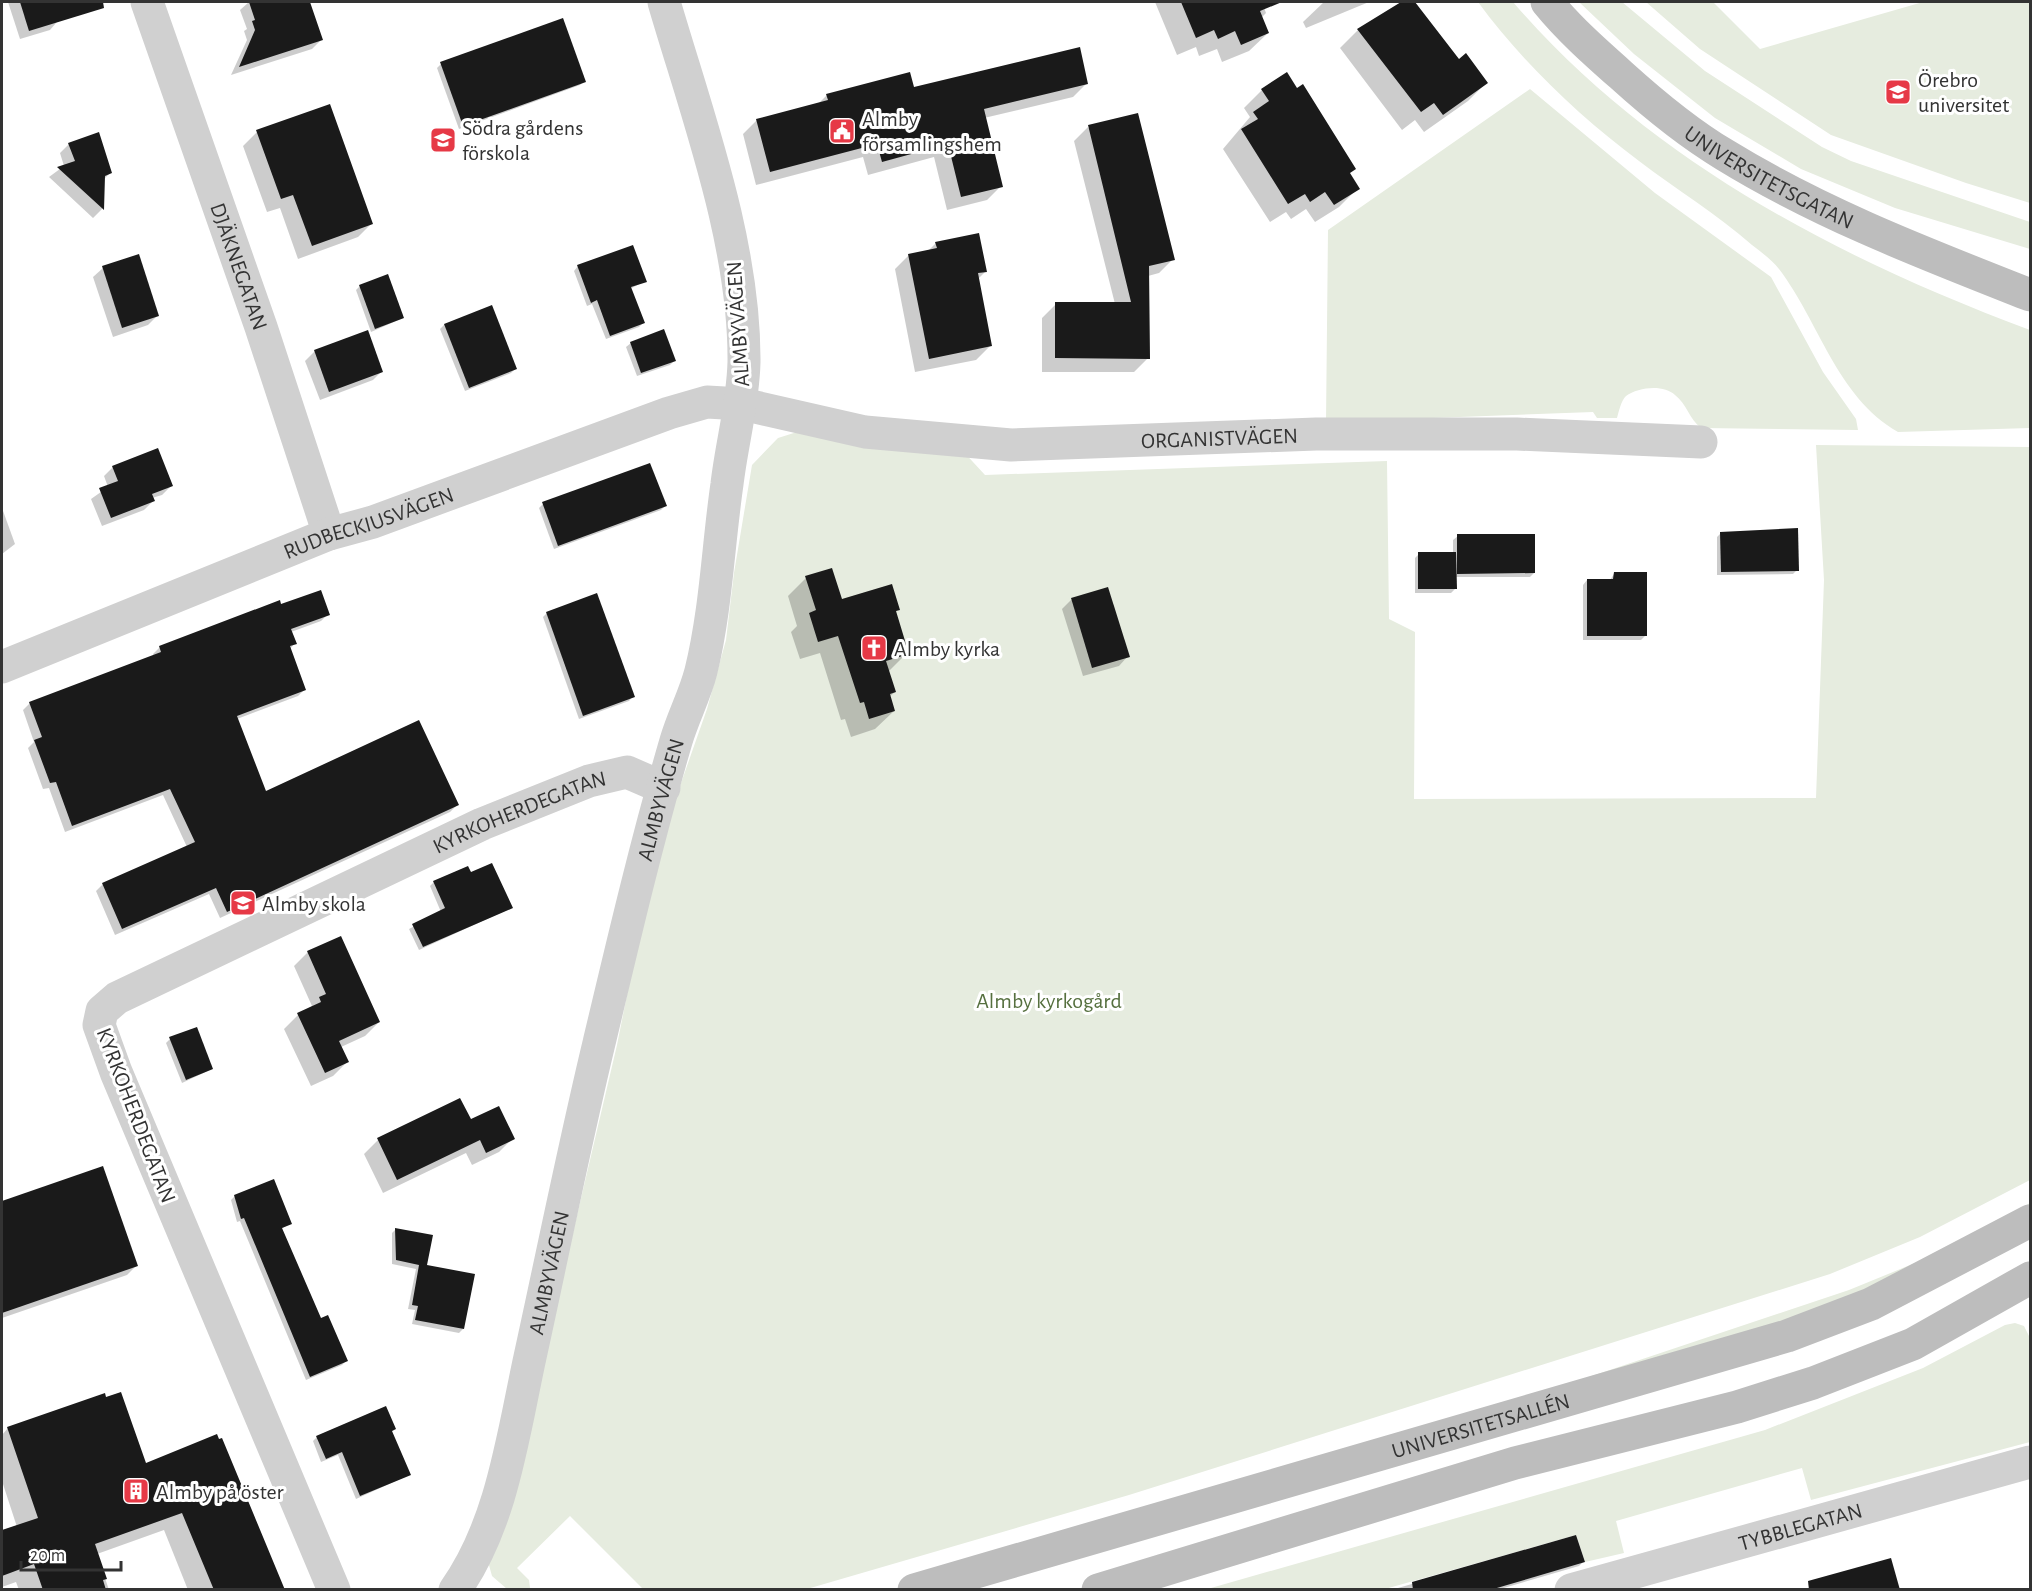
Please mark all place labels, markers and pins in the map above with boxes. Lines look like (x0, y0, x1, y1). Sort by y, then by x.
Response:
place label: Örebro universitet (1918, 69, 2009, 116)
school or university icon: Örebro universitet (1883, 77, 1913, 107)
place label: Almby församlingshem (862, 108, 1002, 155)
public building icon: Almby församlingshem (827, 116, 857, 146)
place label: Södra gårdens förskola (462, 117, 583, 164)
school or university icon: Södra gårdens förskola (428, 125, 458, 155)
church icon: Almby kyrka (859, 633, 889, 663)
place label: Almby kyrka (894, 638, 1000, 660)
school or university icon: Almby skola (228, 888, 258, 918)
place label: Almby skola (262, 893, 366, 915)
building icon: Almby på öster (121, 1476, 151, 1506)
place label: Almby på öster (156, 1481, 284, 1503)

